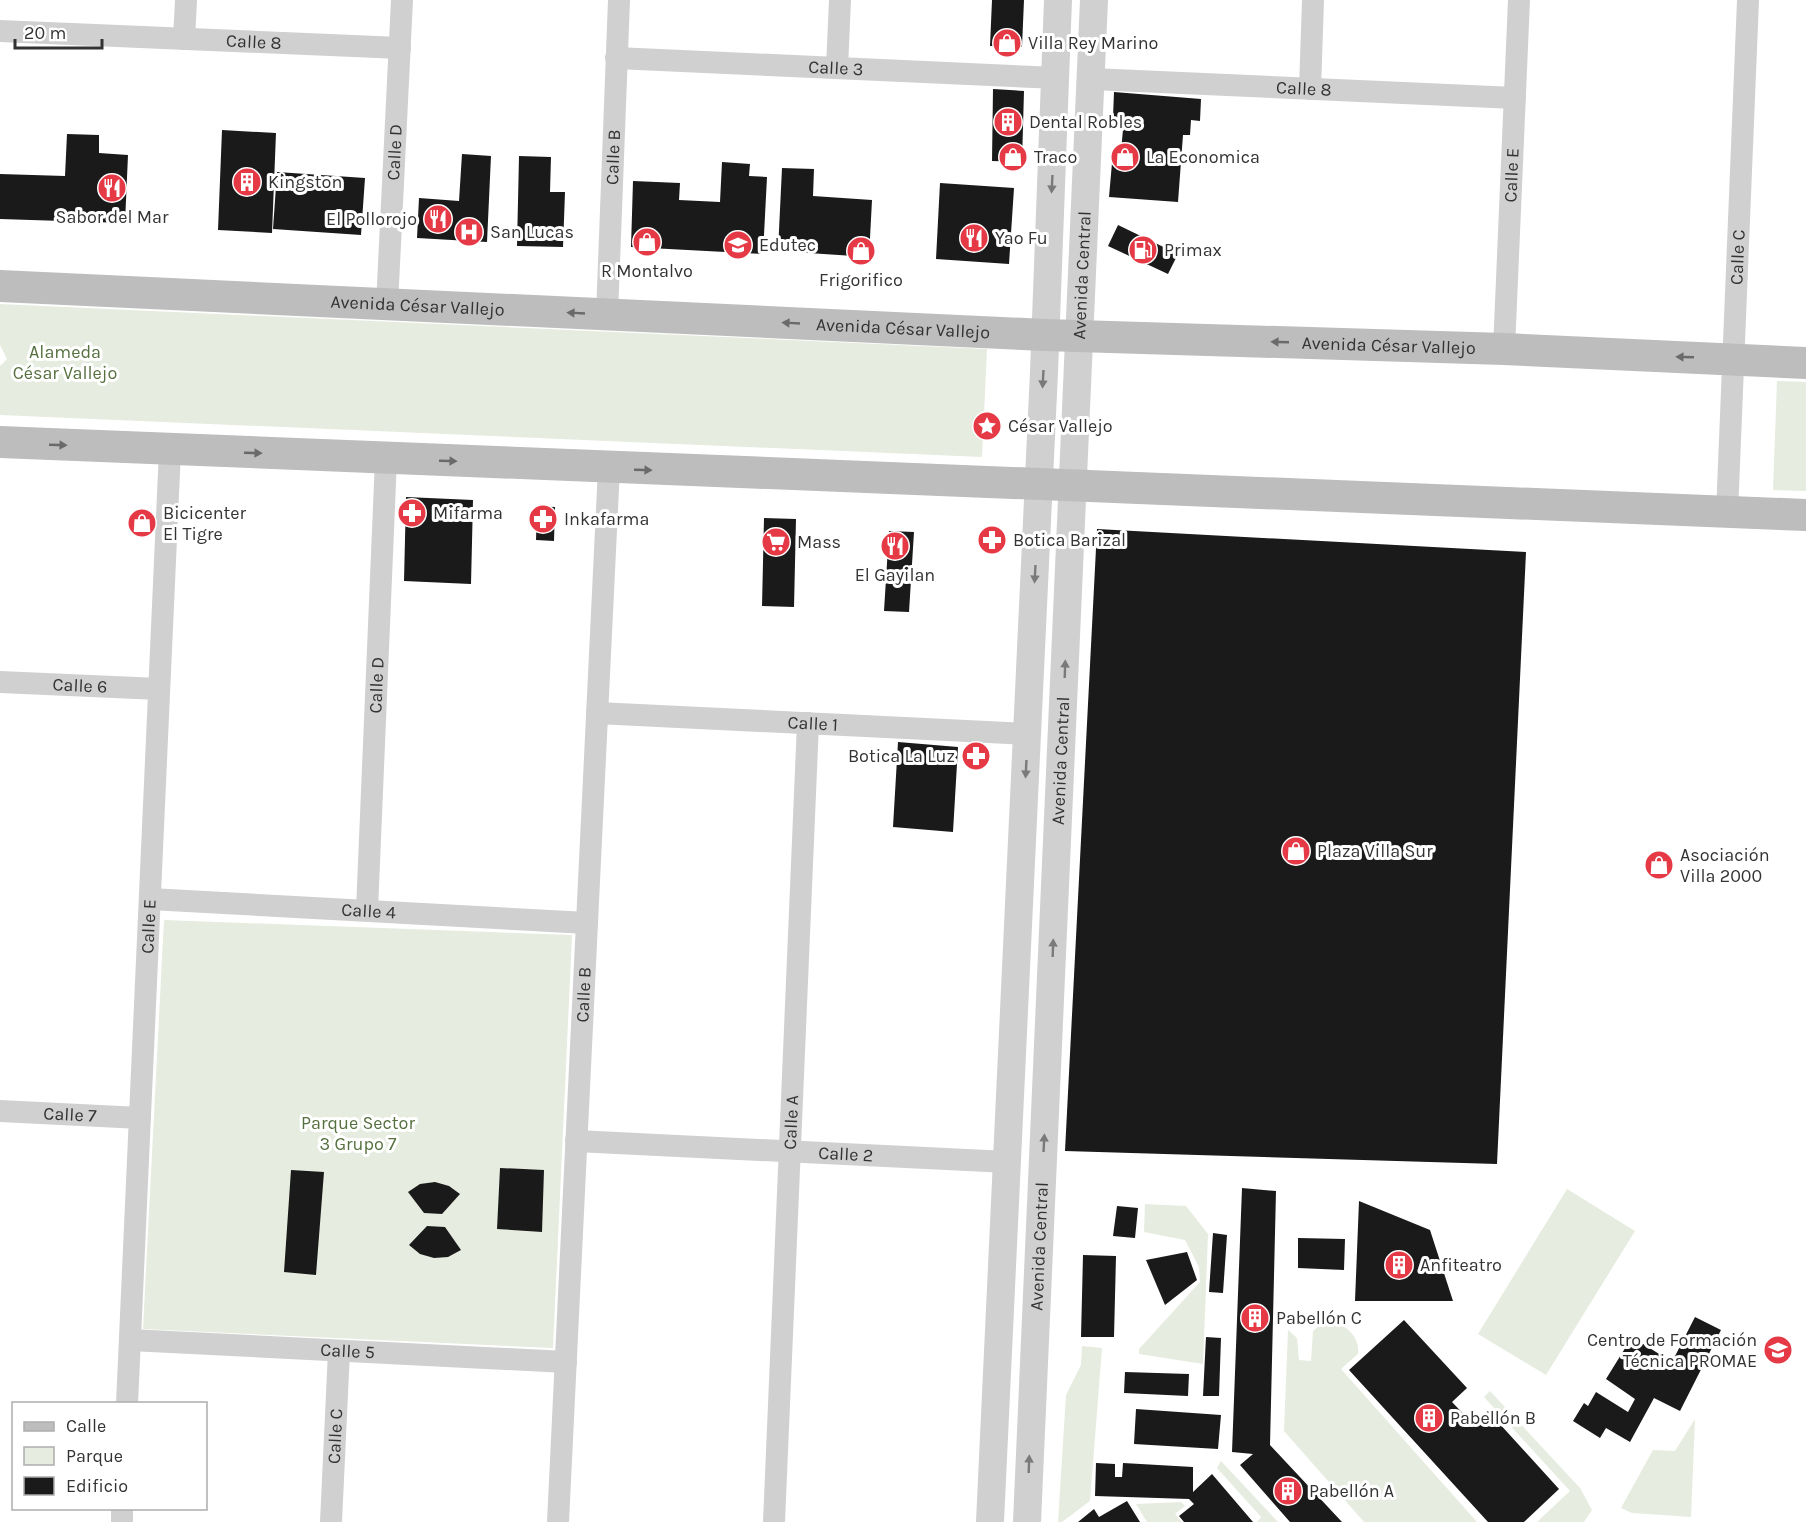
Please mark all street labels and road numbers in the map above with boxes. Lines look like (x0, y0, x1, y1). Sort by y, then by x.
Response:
street label: Calle 8 (226, 30, 282, 54)
street label: Calle 3 (808, 56, 864, 80)
street label: Calle 8 (1275, 76, 1332, 101)
street label: Calle D (382, 123, 407, 181)
street label: Calle B (601, 129, 625, 185)
street label: Calle E (1499, 147, 1524, 203)
street label: Avenida Central (1068, 210, 1096, 340)
street label: Calle C (1725, 229, 1750, 285)
street label: Avenida César Vallejo (330, 291, 505, 321)
street label: Avenida César Vallejo (815, 313, 991, 343)
street label: Avenida César Vallejo (1301, 332, 1476, 359)
street label: Calle D (364, 657, 389, 714)
street label: Calle 6 (52, 673, 108, 698)
street label: Avenida Central (1047, 696, 1074, 826)
street label: Calle 1 (787, 711, 839, 736)
street label: Calle E (136, 899, 161, 954)
street label: Calle 4 (341, 899, 397, 923)
street label: Calle B (571, 966, 596, 1023)
street label: Calle A (779, 1094, 803, 1150)
street label: Calle 7 (43, 1102, 97, 1127)
street label: Calle 2 (818, 1142, 874, 1166)
street label: Avenida Central (1025, 1181, 1053, 1311)
street label: Calle 5 (320, 1339, 376, 1363)
street label: Calle C (323, 1408, 347, 1464)

